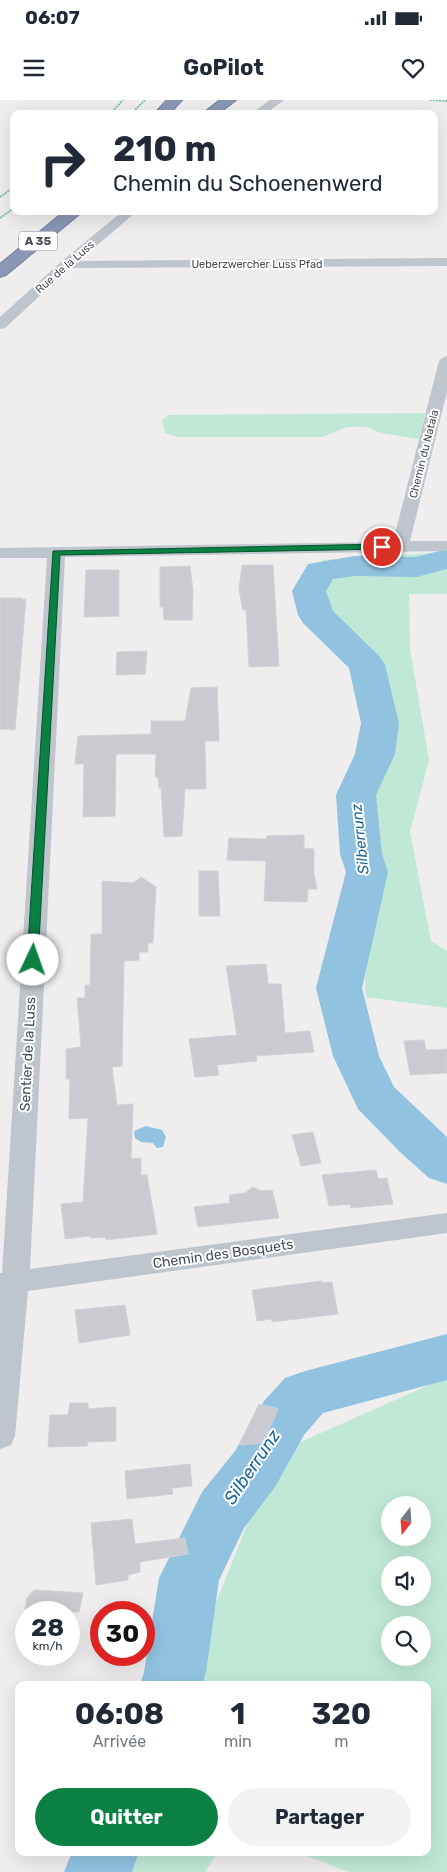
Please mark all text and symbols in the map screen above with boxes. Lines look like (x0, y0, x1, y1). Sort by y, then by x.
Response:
text: 06:07 (25, 6, 80, 29)
icon: menu (20, 54, 48, 82)
text: GoPilot (183, 54, 264, 81)
icon: heart (399, 54, 427, 82)
text: 210 m (113, 128, 216, 170)
icon: right (30, 130, 95, 195)
text: Chemin du Schoenenwerd (113, 170, 383, 197)
road number: A 35 (19, 232, 57, 250)
street label: Rue de la Luss (33, 238, 97, 296)
street label: Ueberzwercher Luss Pfad (191, 258, 323, 271)
street label: Chemin du Natala (407, 408, 441, 500)
pin (361, 526, 403, 568)
icon: arrive (368, 533, 396, 561)
water label: Silberrunz (347, 802, 373, 875)
position arrow (6, 933, 58, 985)
street label: Sentier de la Luss (17, 996, 39, 1112)
street label: Chemin des Bosquets (152, 1236, 294, 1272)
water label: Silberrunz (219, 1425, 285, 1509)
north arrow (381, 1496, 431, 1546)
map controls (381, 1496, 431, 1666)
button: sound (381, 1556, 431, 1606)
speed limit sign: 30 (90, 1601, 155, 1666)
text: 28 (31, 1613, 64, 1642)
button: search (381, 1616, 431, 1666)
text: km/h (33, 1639, 62, 1653)
text: 06:08 (75, 1696, 164, 1732)
text: 1 (230, 1696, 245, 1732)
text: 320 (312, 1696, 371, 1732)
text: Arrivée (93, 1732, 146, 1751)
text: min (224, 1732, 252, 1751)
text: m (334, 1732, 349, 1751)
button: Quitter (35, 1788, 218, 1846)
button: Partager (228, 1788, 411, 1846)

